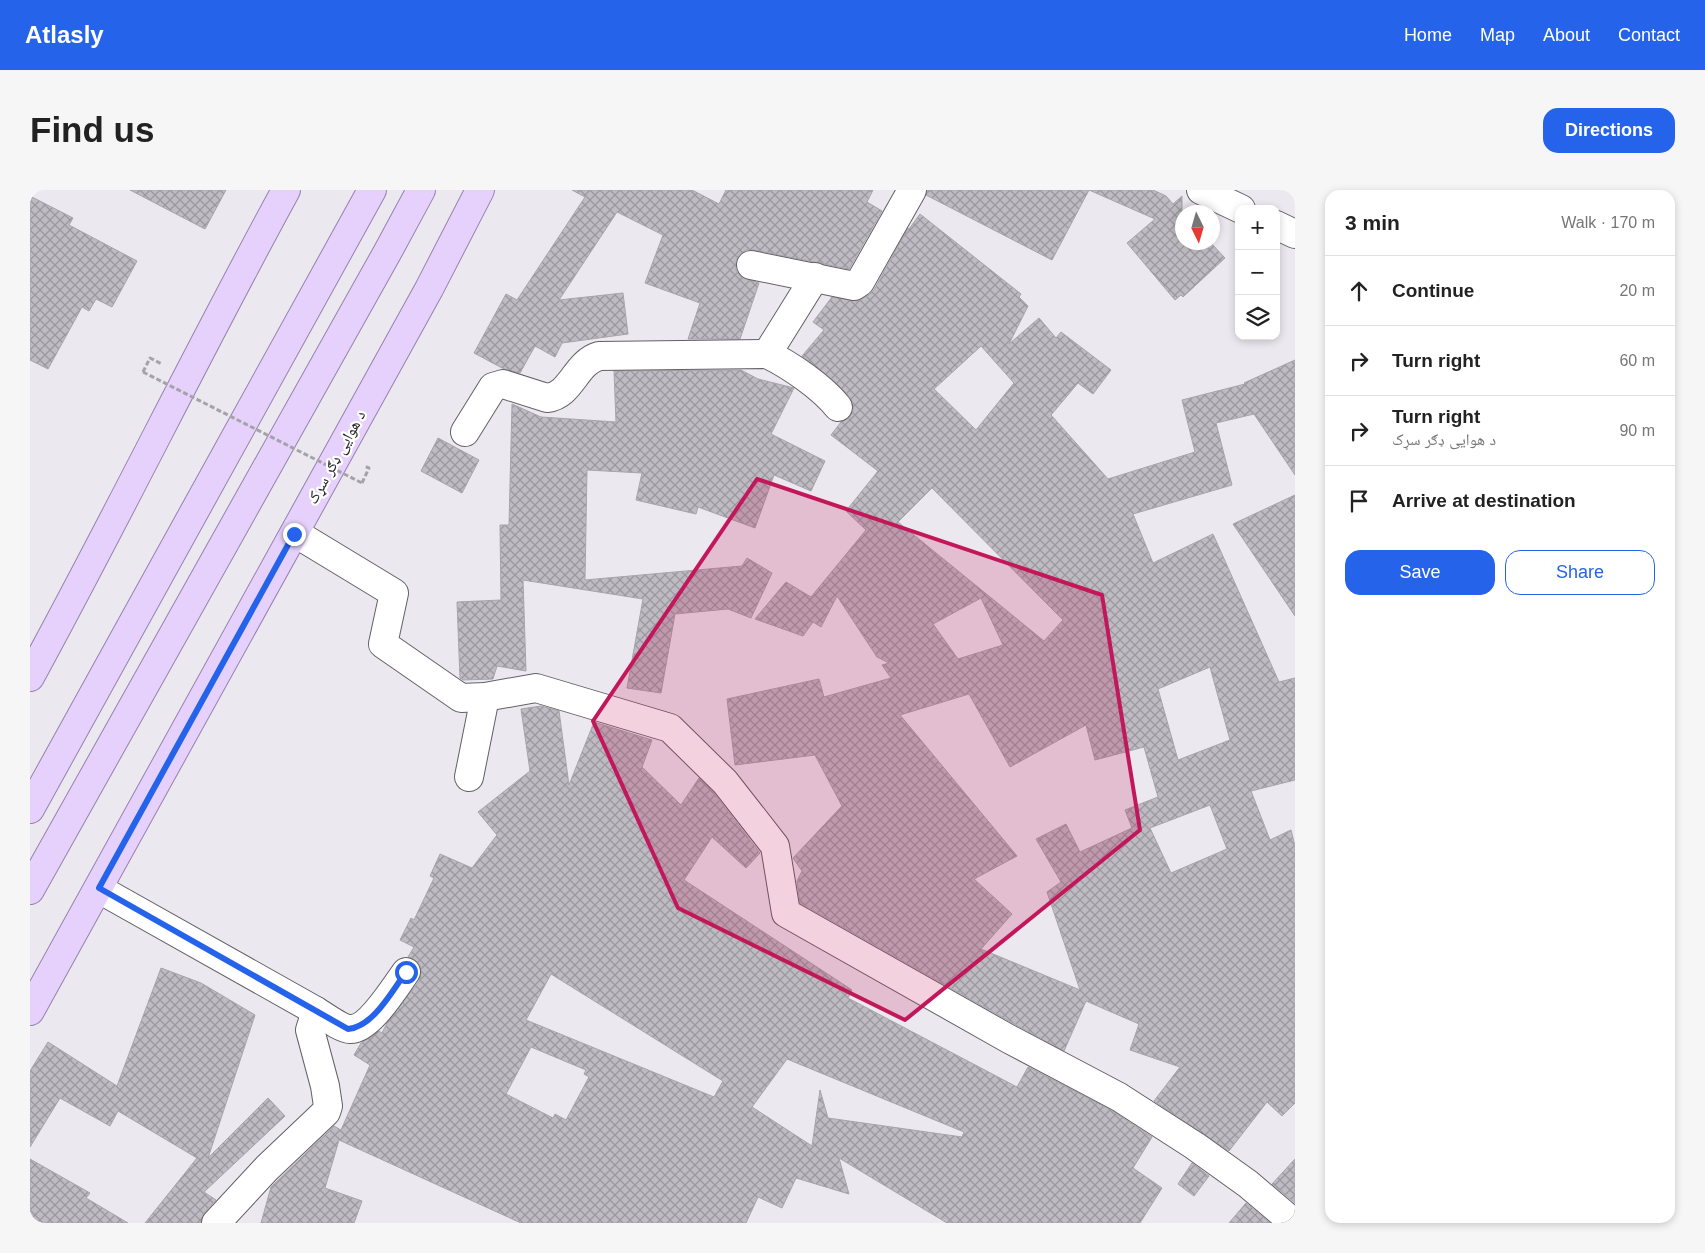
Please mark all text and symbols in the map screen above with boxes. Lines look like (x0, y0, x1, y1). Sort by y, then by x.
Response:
text: Atlasly (25, 21, 104, 48)
text: Home (1404, 25, 1452, 45)
text: Map (1480, 25, 1515, 45)
text: About (1543, 25, 1590, 45)
text: Contact (1618, 25, 1680, 45)
button: Directions (1543, 108, 1675, 153)
text: Find us (30, 110, 154, 149)
north arrow (1175, 205, 1220, 250)
map controls (1235, 205, 1280, 340)
button: + (1235, 205, 1280, 250)
text: 3 min (1345, 211, 1400, 234)
text: Walk · 170 m (1561, 214, 1655, 231)
button: − (1235, 250, 1280, 295)
icon: ahead (1345, 277, 1373, 305)
text: Continue (1392, 280, 1474, 301)
text: 20 m (1619, 282, 1655, 299)
button: layers (1235, 295, 1280, 340)
icon: right (1345, 347, 1373, 375)
text: Turn right (1392, 350, 1480, 371)
text: 60 m (1619, 352, 1655, 369)
text: Turn right (1392, 406, 1480, 427)
street label: د هوایی ډګر سړک (303, 407, 370, 508)
icon: right (1345, 417, 1373, 445)
text: 90 m (1619, 422, 1655, 439)
text: د هوایی ډګر سړک (1392, 431, 1496, 448)
icon: arrive (1345, 487, 1373, 515)
text: Arrive at destination (1392, 490, 1576, 511)
route end (283, 523, 306, 546)
button: Save (1345, 550, 1495, 595)
button: Share (1505, 550, 1655, 595)
route start (395, 961, 418, 984)

